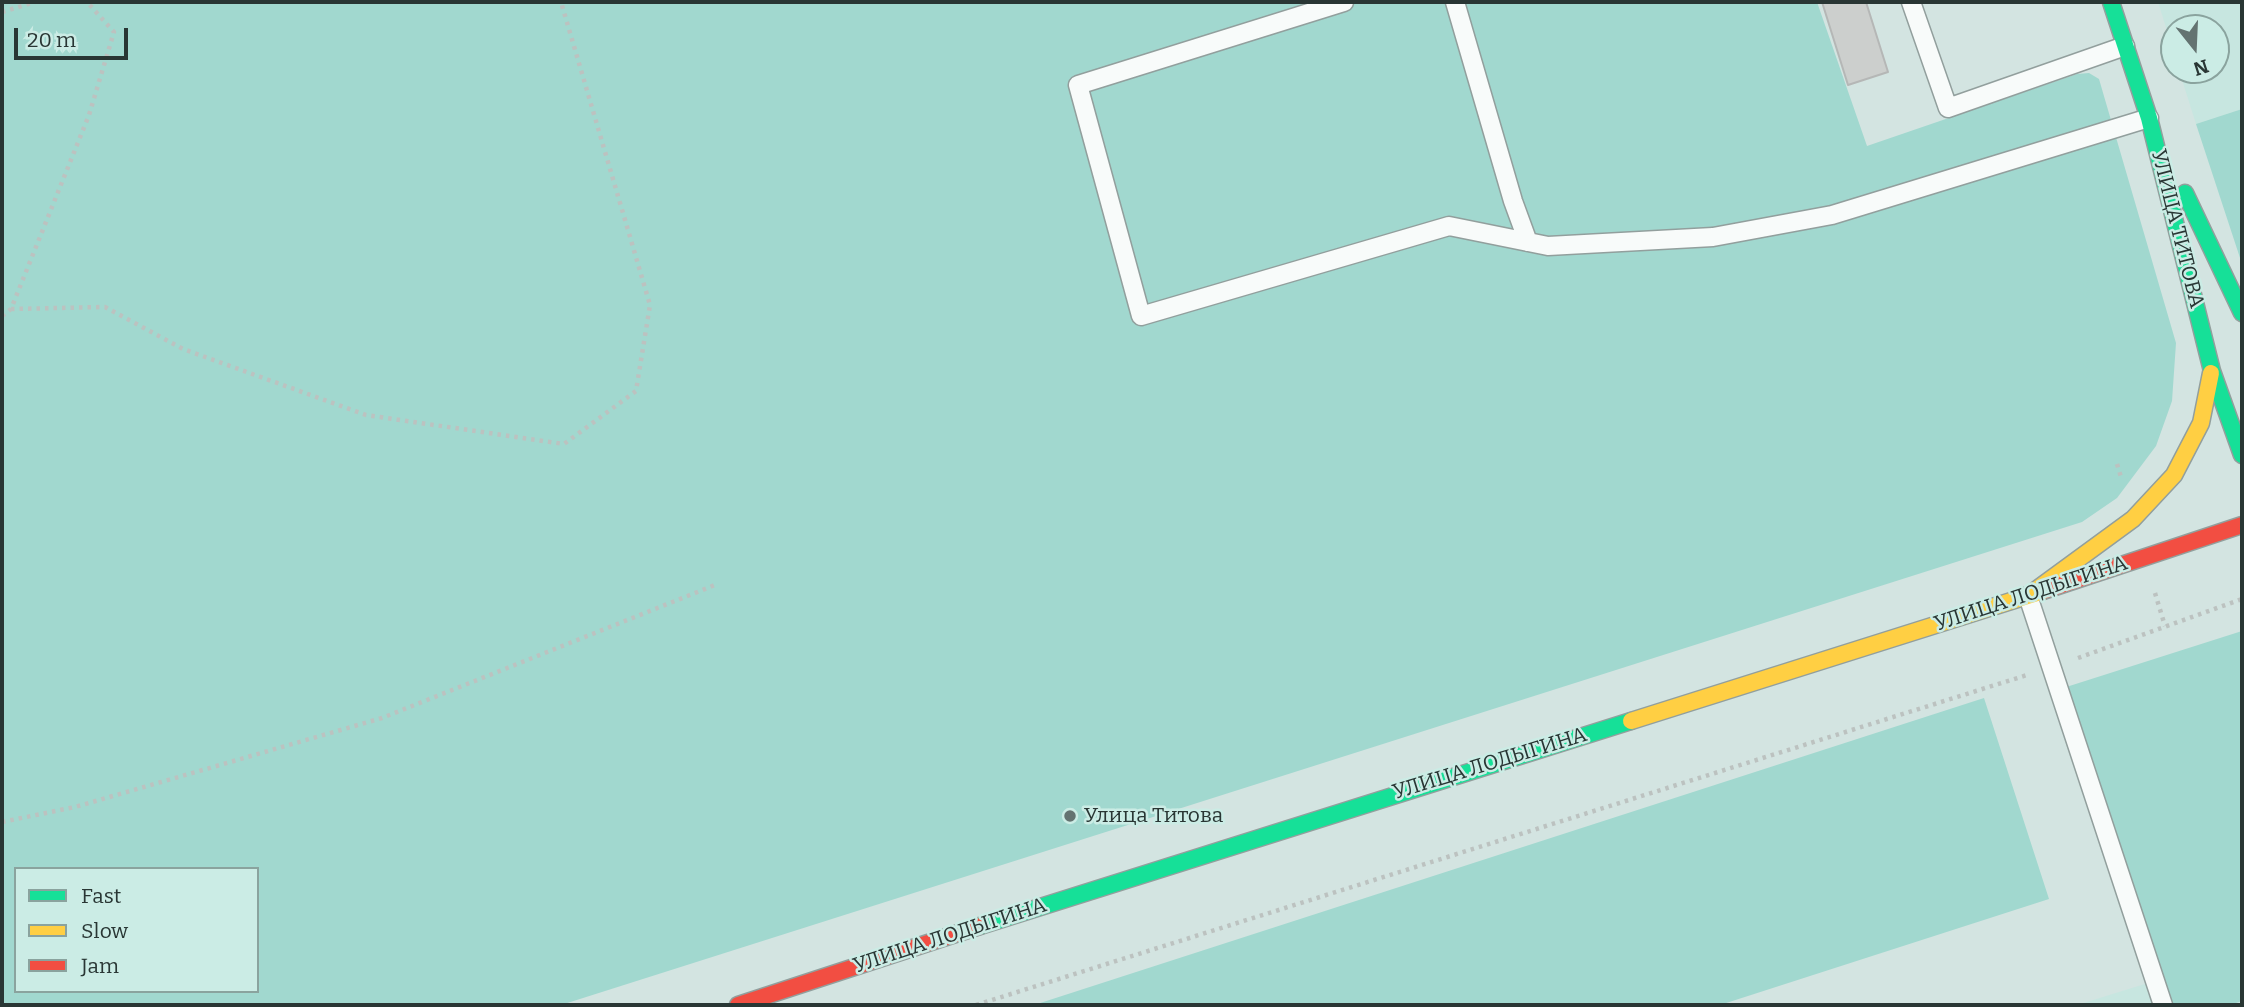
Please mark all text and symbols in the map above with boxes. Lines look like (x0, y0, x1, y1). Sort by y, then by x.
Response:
scale bar (18, 14, 131, 58)
north arrow (2160, 14, 2230, 84)
text: 20 m (27, 27, 76, 53)
text: N (2191, 54, 2212, 81)
street label: УЛИЦА ТИТОВА (2145, 147, 2209, 311)
street label: УЛИЦА ЛОДЫГИНА (1931, 551, 2131, 637)
street label: УЛИЦА ЛОДЫГИНА (1390, 722, 1590, 806)
place label: Улица Титова (1084, 803, 1223, 829)
marker: Улица Титова (1062, 808, 1078, 824)
legend (14, 867, 259, 993)
text: Fast (81, 883, 121, 909)
street label: УЛИЦА ЛОДЫГИНА (850, 893, 1050, 979)
text: Slow (81, 918, 128, 944)
text: Jam (81, 953, 119, 979)

